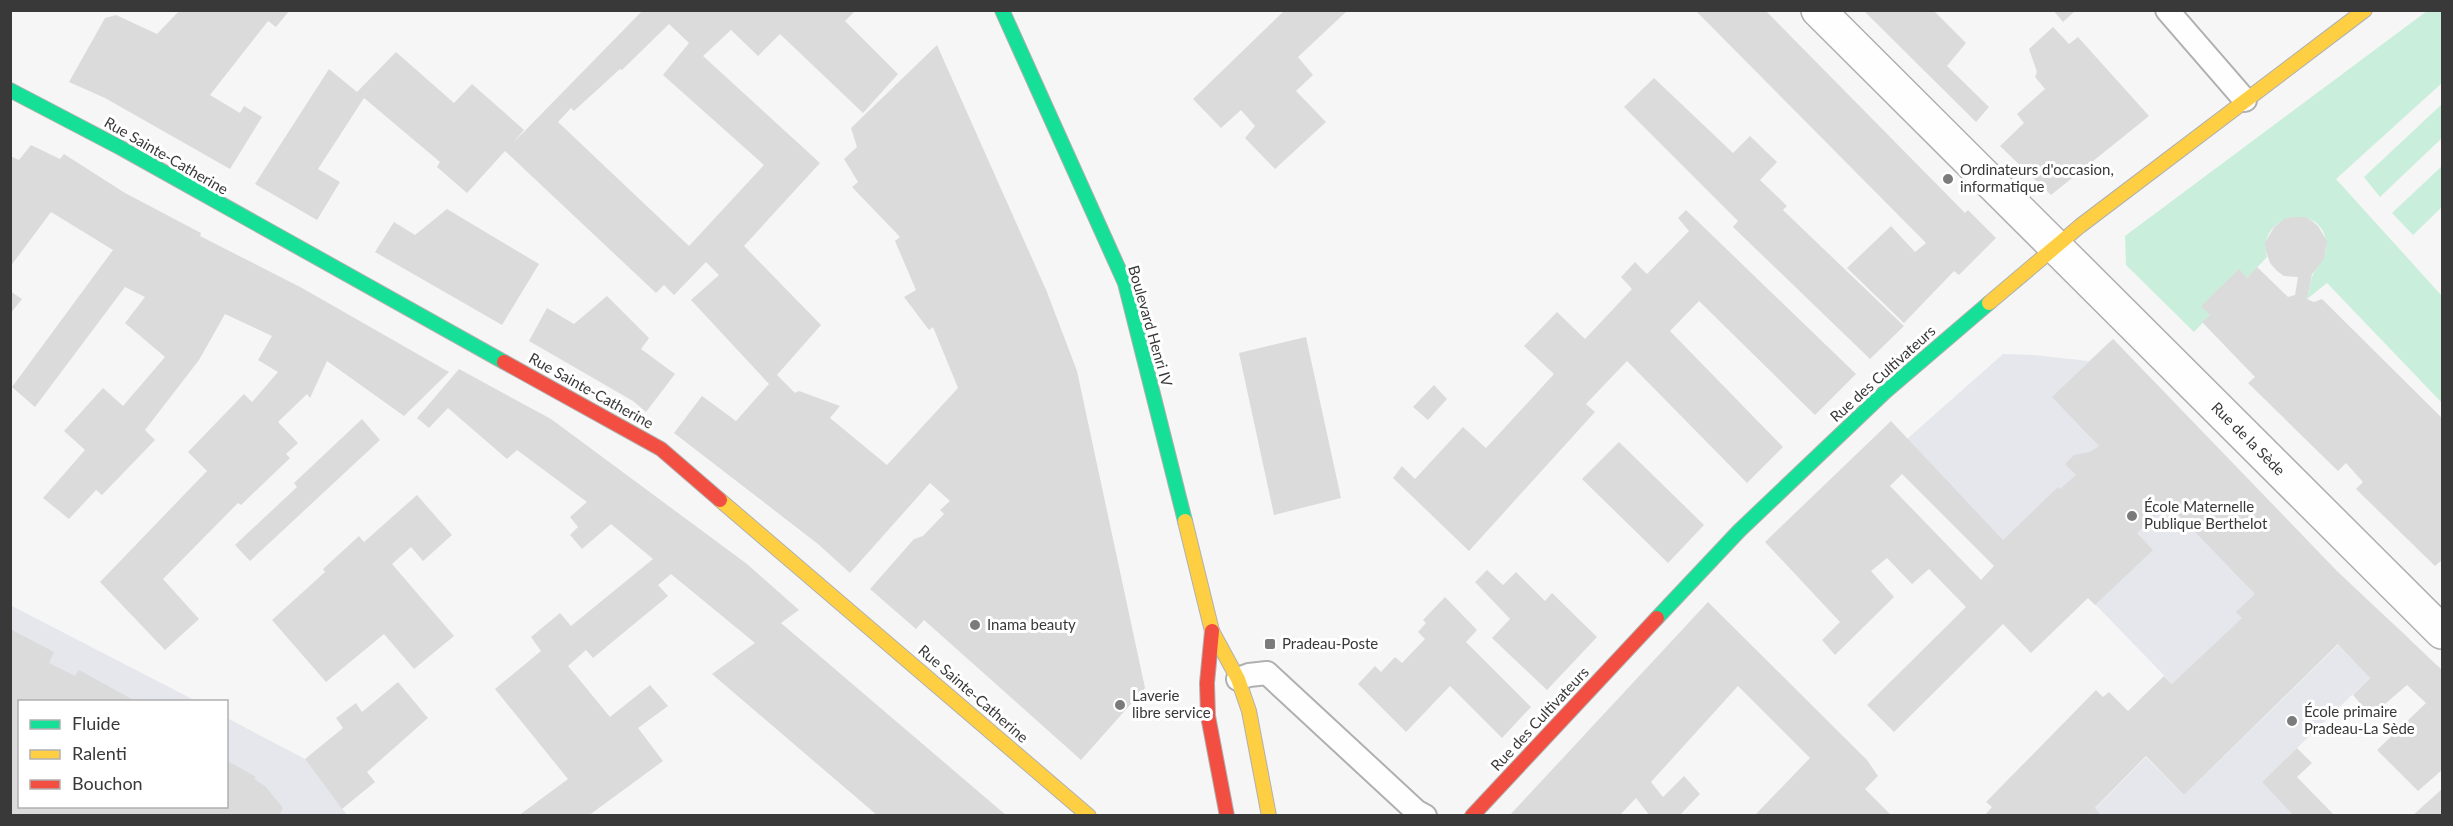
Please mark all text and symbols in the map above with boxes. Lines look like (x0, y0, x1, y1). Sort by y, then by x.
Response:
street label: Rue Sainte-Catherine (101, 112, 232, 198)
place label: Ordinateurs d'occasion, informatique (1960, 160, 2114, 195)
marker: Ordinateurs d'occasion, informatique (1941, 172, 1955, 186)
street label: Boulevard Henri IV (1125, 263, 1177, 389)
street label: Rue des Cultivateurs (1826, 321, 1939, 425)
street label: Rue Sainte-Catherine (526, 348, 657, 432)
street label: Rue de la Sède (2208, 398, 2289, 479)
place label: École Maternelle Publique Berthelot (2144, 497, 2268, 532)
marker: École Maternelle Publique Berthelot (2125, 509, 2139, 523)
place label: Inama beauty (987, 615, 1076, 633)
marker: Inama beauty (968, 618, 982, 632)
place label: Pradeau-Poste (1282, 634, 1378, 652)
marker: Pradeau-Poste (1263, 637, 1277, 651)
street label: Rue Sainte-Catherine (915, 641, 1032, 746)
street label: Rue des Cultivateurs (1487, 663, 1592, 774)
place label: Laverie libre service (1132, 686, 1211, 721)
marker: Laverie libre service (1113, 698, 1127, 712)
legend (18, 700, 228, 808)
place label: École primaire Pradeau-La Sède (2304, 702, 2415, 737)
text: Fluide (72, 712, 120, 734)
marker: École primaire Pradeau-La Sède (2285, 714, 2299, 728)
text: Ralenti (72, 742, 127, 764)
text: Bouchon (72, 772, 143, 794)

